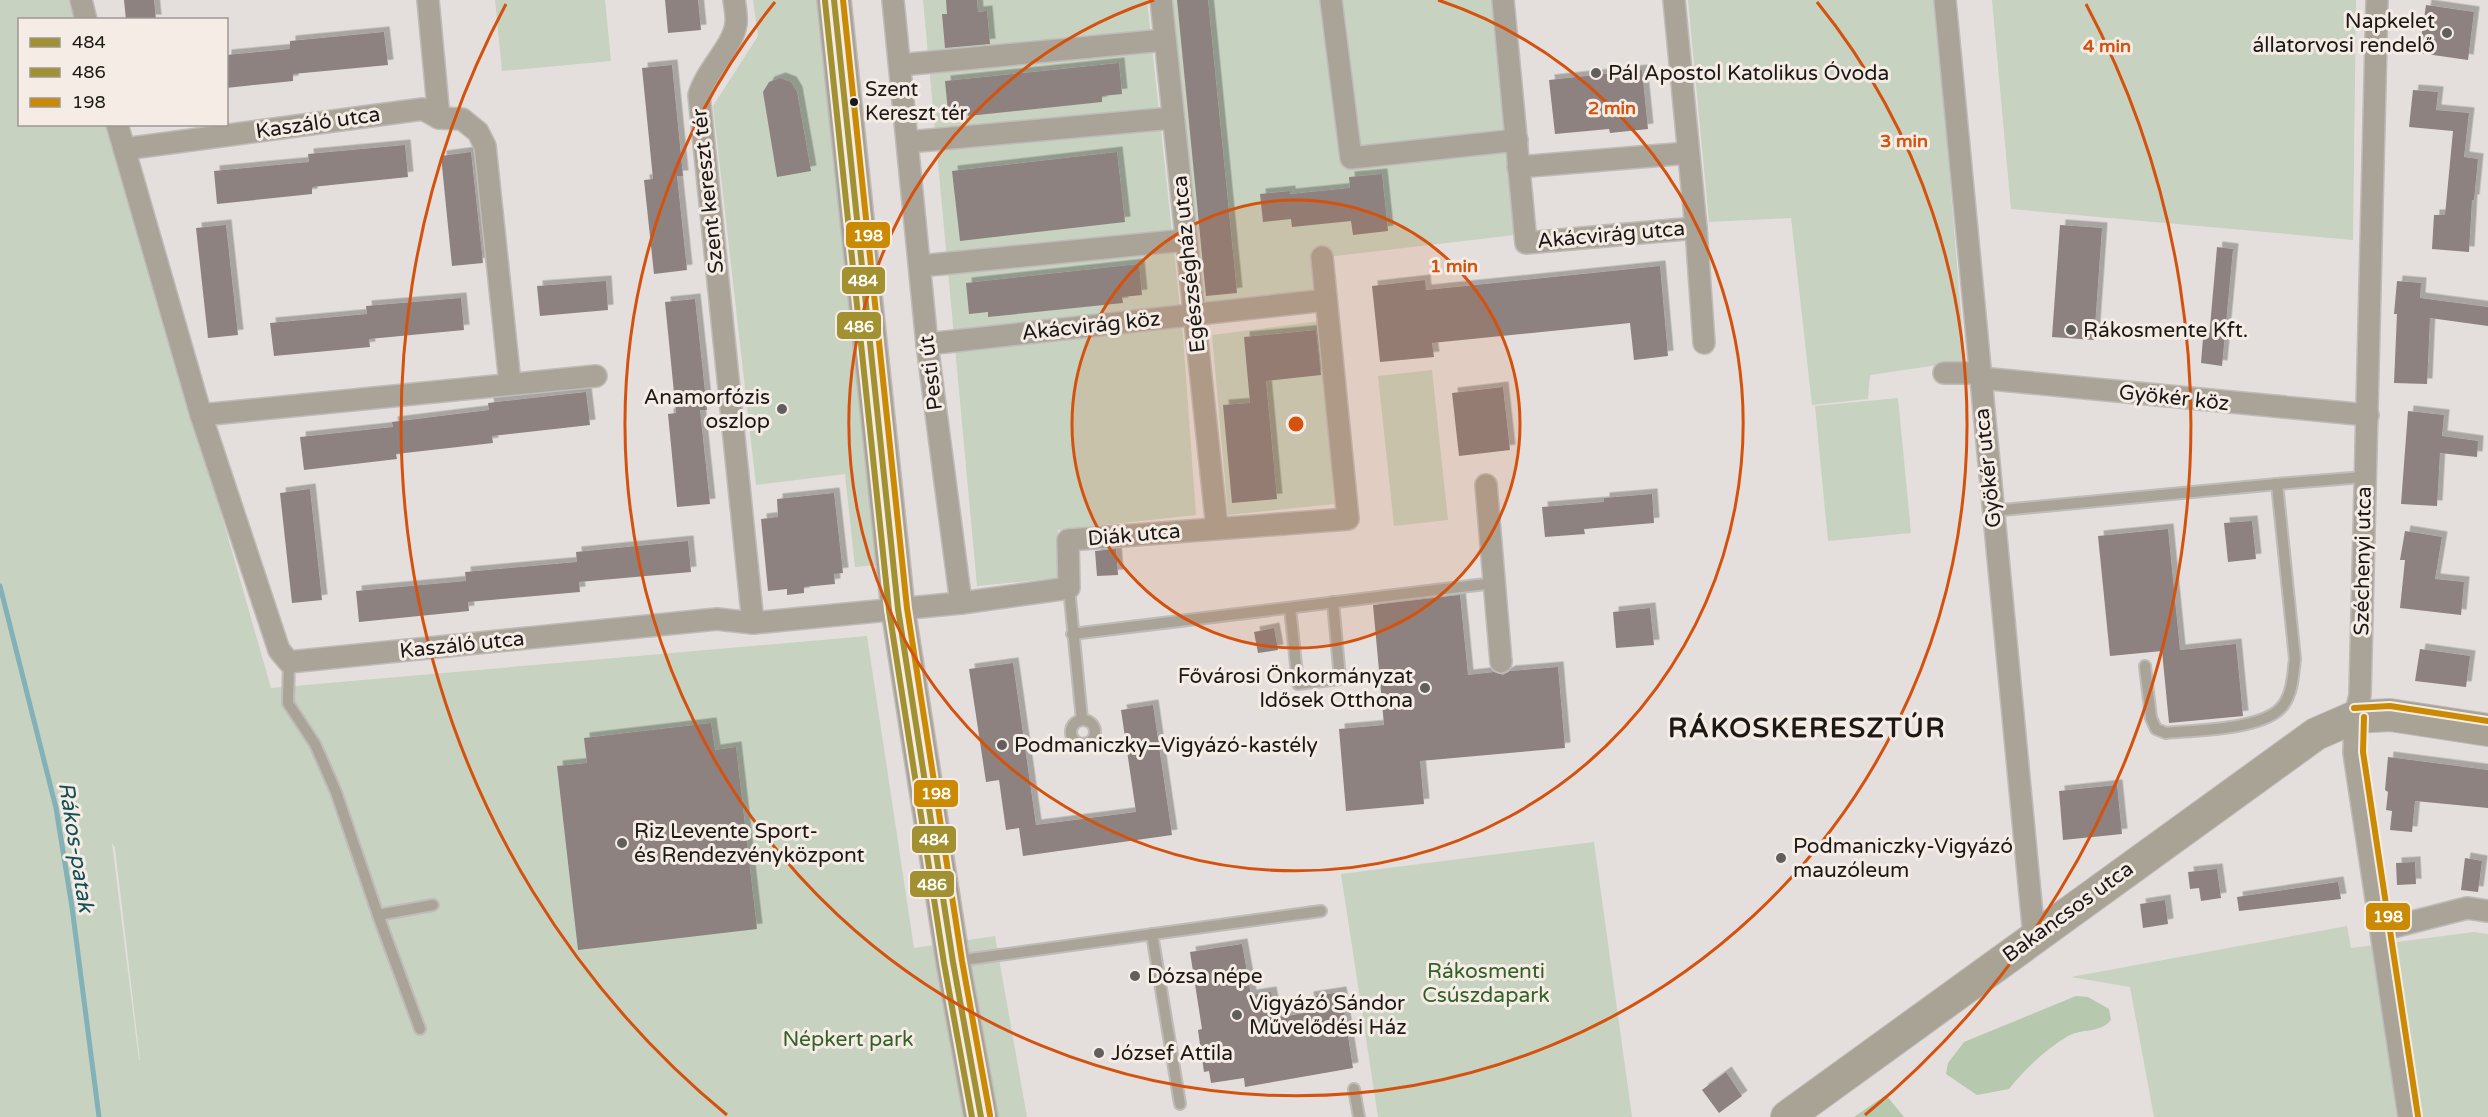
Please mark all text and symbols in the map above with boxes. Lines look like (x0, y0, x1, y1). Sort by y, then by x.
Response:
place label: Napkelet állatorvosi rendelő (2252, 9, 2435, 58)
legend (18, 18, 228, 126)
marker: Napkelet állatorvosi rendelő (2440, 26, 2454, 40)
text: 484 (72, 31, 106, 53)
text: 4 min (2083, 35, 2131, 57)
text: 486 (72, 61, 106, 83)
place label: Pál Apostol Katolikus Óvoda (1608, 61, 1889, 86)
marker: Pál Apostol Katolikus Óvoda (1589, 66, 1603, 80)
place label: Szent Kereszt tér (865, 78, 968, 126)
text: 198 (72, 91, 106, 113)
marker: Szent Kereszt tér (848, 96, 860, 108)
text: 2 min (1588, 97, 1636, 119)
street label: Kaszáló utca (254, 102, 382, 144)
street label: Szent kereszt tér (687, 107, 729, 275)
text: 3 min (1880, 130, 1928, 152)
street label: Egészségház utca (1167, 174, 1211, 354)
street label: Akácvirág utca (1536, 216, 1686, 254)
line badge: 198 (845, 221, 891, 249)
text: 198 (853, 226, 883, 246)
text: 1 min (1430, 255, 1478, 277)
line badge: 484 (841, 266, 886, 295)
text: 484 (848, 271, 878, 291)
street label: Akácvirág köz (1020, 306, 1162, 346)
line badge: 486 (836, 311, 882, 340)
text: 486 (844, 317, 874, 337)
place label: Rákosmente Kft. (2083, 318, 2248, 343)
marker: Rákosmente Kft. (2064, 323, 2078, 337)
street label: Pesti út (914, 334, 948, 412)
street label: Gyökér köz (2118, 380, 2230, 416)
place label: Anamorfózis oszlop (644, 385, 770, 434)
marker: Anamorfózis oszlop (775, 402, 789, 416)
street label: Gyökér utca (1969, 407, 2007, 529)
centre of rings (1286, 414, 1306, 434)
street label: Széchenyi utca (2349, 486, 2377, 636)
street label: Diák utca (1087, 518, 1181, 552)
street label: Kaszáló utca (398, 626, 526, 664)
place label: Fővárosi Önkormányzat Idősek Otthona (1178, 664, 1413, 713)
marker: Fővárosi Önkormányzat Idősek Otthona (1418, 681, 1432, 695)
district label: RÁKOSKERESZTÚR (1668, 712, 1946, 745)
place label: Podmaniczky–Vigyázó-kastély (1014, 733, 1318, 758)
marker: Podmaniczky–Vigyázó-kastély (995, 738, 1009, 752)
line badge: 198 (913, 779, 959, 808)
water label: Rákos-patak (53, 780, 99, 916)
text: 198 (921, 784, 951, 804)
place label: Riz Levente Sport- és Rendezvényközpont (634, 819, 864, 868)
line badge: 484 (911, 825, 957, 854)
text: 484 (919, 830, 949, 850)
place label: Podmaniczky-Vigyázó mauzóleum (1793, 834, 2013, 883)
marker: Riz Levente Sport- és Rendezvényközpont (615, 836, 629, 850)
marker: Podmaniczky-Vigyázó mauzóleum (1774, 851, 1788, 865)
street label: Bakancsos utca (1998, 856, 2138, 968)
line badge: 486 (909, 870, 955, 898)
text: 486 (917, 875, 947, 895)
line badge: 198 (2365, 902, 2411, 931)
text: 198 (2373, 907, 2403, 927)
park label: Rákosmenti Csúszdapark (1422, 959, 1550, 1008)
place label: Dózsa népe (1147, 964, 1263, 989)
marker: Dózsa népe (1128, 969, 1142, 983)
place label: Vigyázó Sándor Művelődési Ház (1249, 991, 1407, 1040)
marker: Vigyázó Sándor Művelődési Ház (1230, 1008, 1244, 1022)
park label: Népkert park (783, 1027, 913, 1052)
place label: József Attila (1111, 1041, 1233, 1066)
marker: József Attila (1092, 1046, 1106, 1060)

